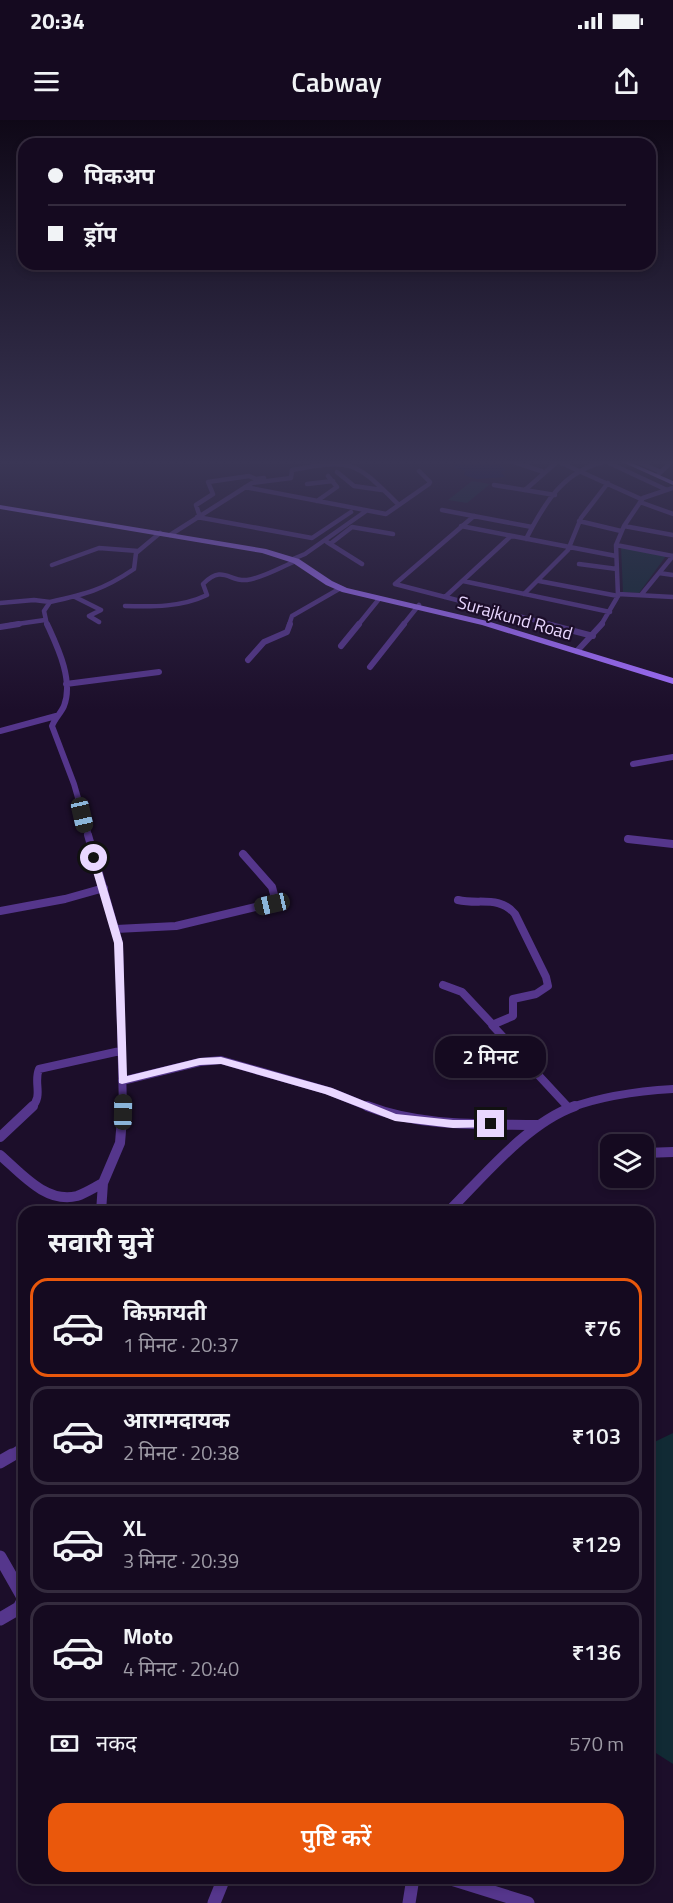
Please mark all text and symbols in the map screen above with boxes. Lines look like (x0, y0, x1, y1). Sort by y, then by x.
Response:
text: 20:34 (30, 4, 85, 38)
text: Cabway (291, 61, 382, 102)
icon: menu (30, 65, 63, 98)
icon: share (610, 65, 643, 98)
text: पिकअप (84, 159, 155, 193)
text: ड्रॉप (84, 217, 117, 251)
street label: Surajkund Road (454, 588, 576, 647)
car (69, 795, 95, 835)
route start (80, 844, 107, 871)
car (252, 891, 292, 917)
callout: 2 मिनट (436, 1037, 546, 1079)
text: 2 मिनट (462, 1041, 519, 1072)
car (114, 1094, 132, 1130)
route end (477, 1110, 504, 1137)
map controls (600, 1134, 654, 1188)
button: layers (600, 1134, 654, 1188)
text: सवारी चुनें (48, 1221, 153, 1262)
text: किफ़ायती (123, 1295, 207, 1329)
icon: car (51, 1301, 105, 1355)
text: ₹76 (584, 1311, 621, 1345)
text: 1 मिनट · 20:37 (123, 1329, 239, 1360)
text: आरामदायक (123, 1403, 230, 1437)
icon: car (51, 1409, 105, 1463)
text: ₹103 (572, 1419, 621, 1453)
text: 2 मिनट · 20:38 (123, 1437, 239, 1468)
text: XL (123, 1511, 146, 1545)
icon: car (51, 1517, 105, 1571)
text: ₹129 (572, 1527, 621, 1561)
text: 3 मिनट · 20:39 (123, 1545, 239, 1576)
text: Moto (123, 1619, 173, 1653)
icon: car (51, 1625, 105, 1679)
text: ₹136 (572, 1635, 621, 1669)
text: 4 मिनट · 20:40 (123, 1653, 239, 1684)
text: नकद (96, 1726, 137, 1760)
icon: cash (48, 1727, 81, 1760)
text: 570 m (569, 1728, 624, 1759)
button: पुष्टि करें (48, 1803, 624, 1872)

